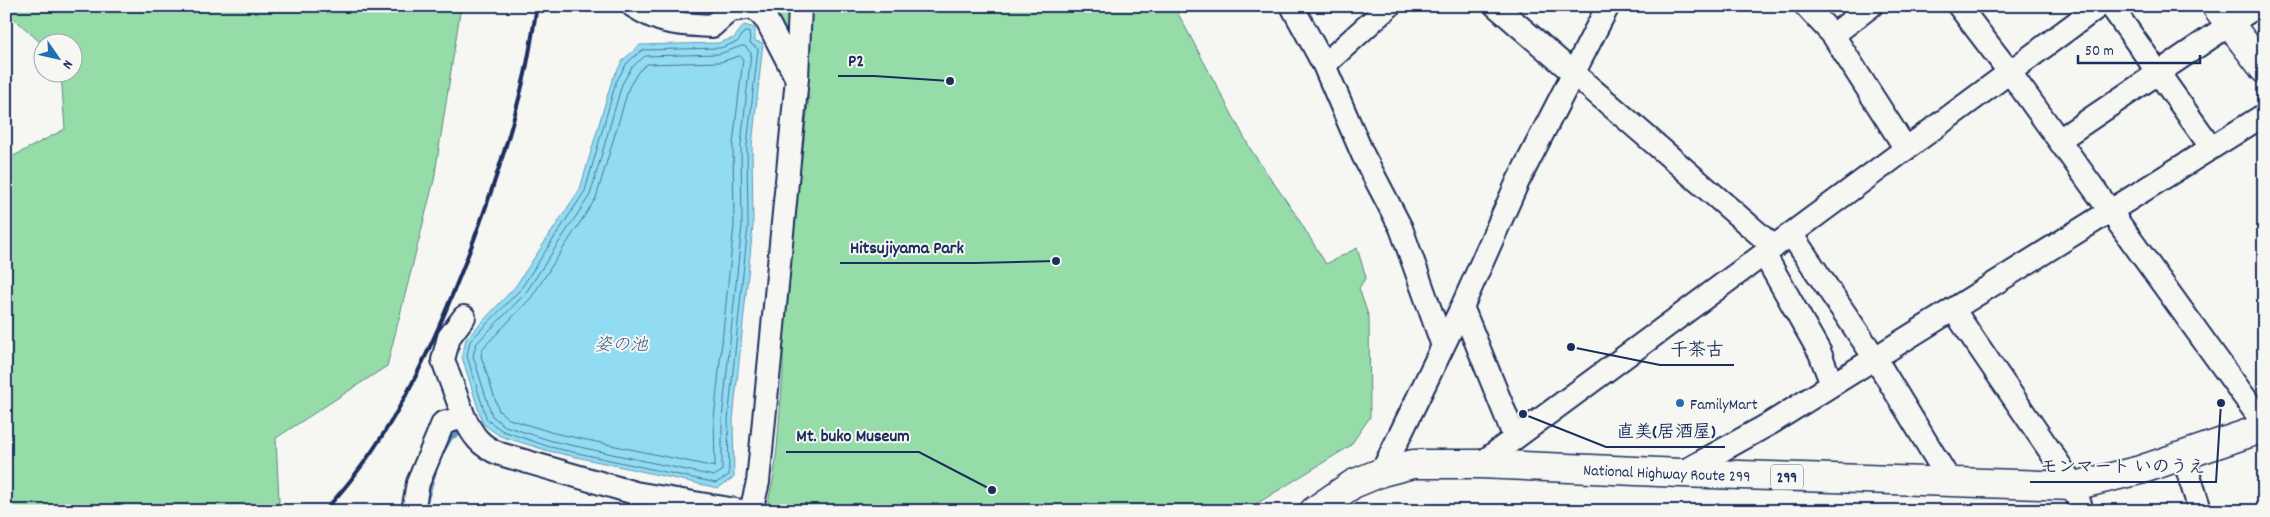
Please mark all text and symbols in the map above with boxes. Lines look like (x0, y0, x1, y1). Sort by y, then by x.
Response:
north arrow (32, 32, 82, 82)
scale bar (2078, 32, 2200, 64)
text: 50 m (2085, 41, 2114, 63)
callout: P2 (838, 43, 874, 76)
text: P2 (848, 50, 864, 75)
text: N (57, 56, 77, 73)
callout: Hitsujiyama Park (840, 230, 974, 263)
text: Hitsujiyama Park (850, 237, 965, 262)
callout: 千茶古 (1660, 332, 1734, 365)
water label: 姿の池 (594, 334, 649, 359)
text: 千茶古 (1670, 339, 1724, 364)
place label: FamilyMart (1690, 394, 1758, 417)
marker: FamilyMart (1674, 397, 1686, 409)
callout: 直美(居酒屋) (1606, 414, 1725, 447)
callout: Mt. buko Museum (786, 419, 919, 452)
text: 直美(居酒屋) (1617, 421, 1716, 446)
text: Mt. buko Museum (796, 425, 910, 450)
callout: モンマート いのうえ (2030, 449, 2216, 482)
text: モンマート いのうえ (2040, 456, 2206, 481)
street label: National Highway Route 299 (1583, 460, 1751, 489)
road number: 299 (1771, 464, 1803, 490)

